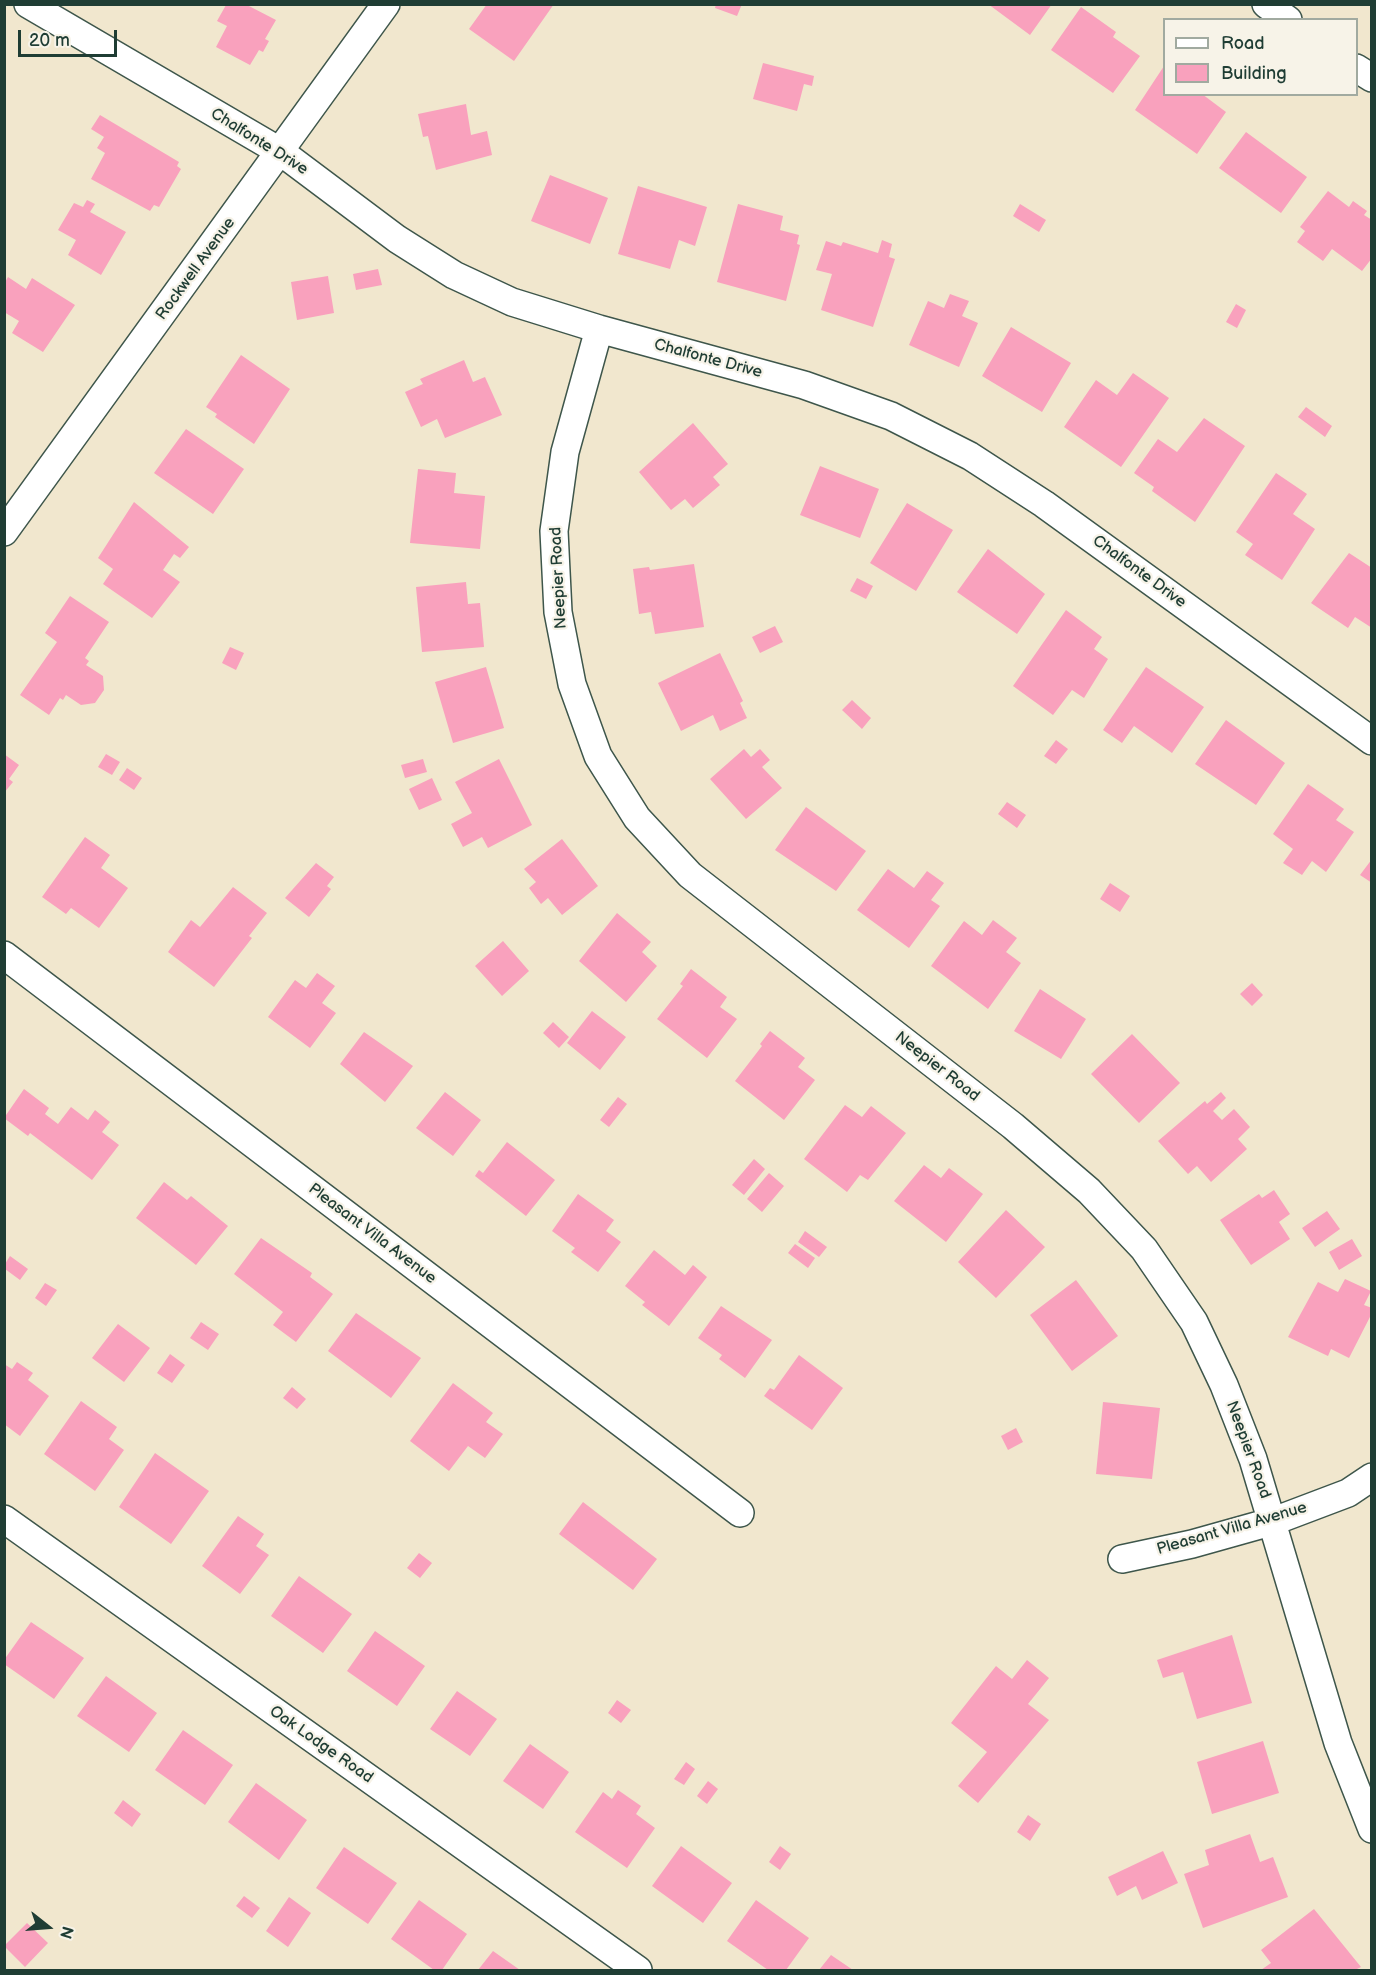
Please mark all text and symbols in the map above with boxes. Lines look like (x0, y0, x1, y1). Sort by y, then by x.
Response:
scale bar (21, 18, 120, 56)
legend (1163, 18, 1358, 96)
text: 20 m (29, 30, 70, 51)
text: Road (1221, 33, 1265, 54)
text: Building (1221, 63, 1287, 84)
street label: Chalfonte Drive (207, 104, 311, 180)
street label: Rockwell Avenue (152, 214, 240, 324)
street label: Chalfonte Drive (652, 335, 764, 383)
street label: Neepier Road (547, 526, 571, 630)
street label: Chalfonte Drive (1088, 532, 1190, 612)
street label: Neepier Road (891, 1028, 983, 1106)
street label: Pleasant Villa Avenue (304, 1180, 440, 1288)
street label: Neepier Road (1221, 1399, 1275, 1501)
street label: Pleasant Villa Avenue (1155, 1498, 1309, 1560)
street label: Oak Lodge Road (266, 1702, 376, 1788)
north arrow (18, 1897, 78, 1957)
text: N (55, 1924, 77, 1941)

